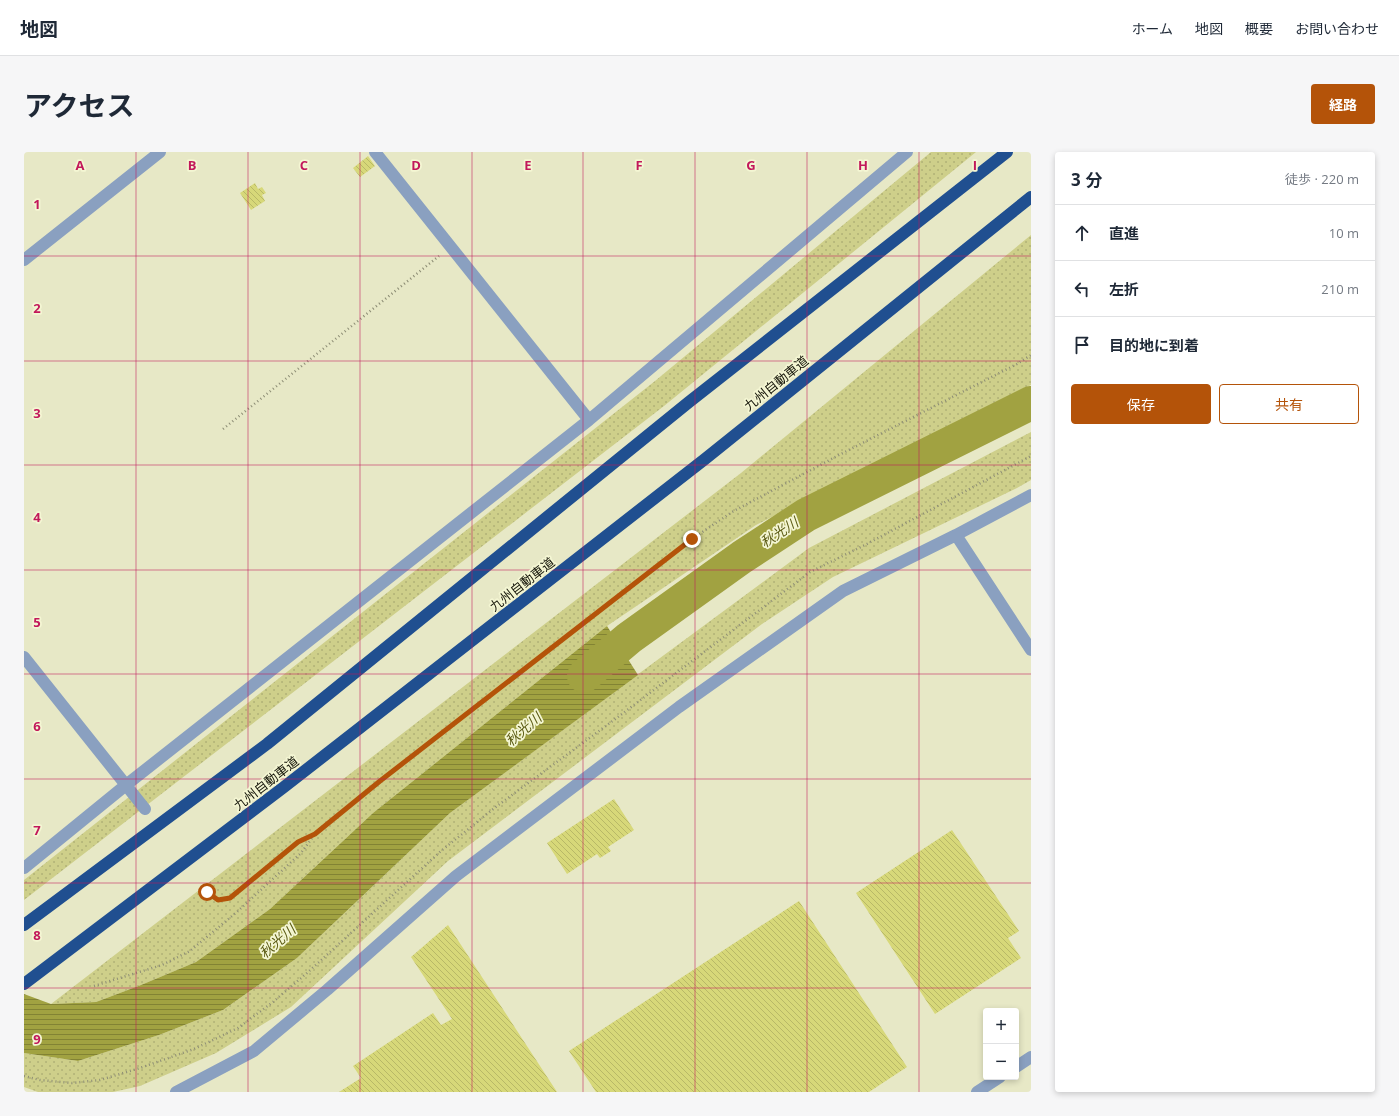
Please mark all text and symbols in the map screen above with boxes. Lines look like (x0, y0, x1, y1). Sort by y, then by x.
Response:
text: 地図 (20, 16, 58, 42)
text: ホーム (1131, 19, 1173, 38)
text: 地図 (1195, 19, 1223, 38)
text: 概要 (1245, 19, 1273, 38)
text: お問い合わせ (1295, 19, 1379, 38)
button: 経路 (1311, 84, 1375, 124)
text: アクセス (24, 86, 135, 124)
text: A (76, 156, 85, 174)
text: B (188, 156, 197, 174)
text: C (300, 156, 308, 174)
text: D (411, 156, 421, 174)
text: E (524, 156, 532, 174)
text: F (635, 156, 643, 174)
text: G (746, 156, 756, 174)
text: H (858, 156, 868, 174)
text: I (973, 156, 977, 174)
text: 3 分 (1071, 168, 1102, 191)
text: 徒歩 · 220 m (1285, 170, 1359, 188)
text: 1 (33, 195, 41, 213)
icon: ahead (1071, 222, 1093, 244)
text: 直進 (1109, 223, 1139, 243)
text: 10 m (1329, 224, 1359, 242)
icon: left (1071, 278, 1093, 300)
text: 左折 (1109, 279, 1139, 299)
text: 210 m (1321, 280, 1359, 298)
text: 2 (33, 299, 41, 317)
icon: arrive (1071, 334, 1093, 356)
text: 目的地に到着 (1109, 335, 1199, 355)
street label: 九州自動車道 (740, 351, 812, 415)
button: 保存 (1071, 384, 1211, 424)
button: 共有 (1219, 384, 1359, 424)
text: 3 (33, 404, 41, 422)
text: 4 (33, 508, 41, 526)
water label: 秋光川 (756, 512, 803, 551)
route end (683, 530, 701, 548)
street label: 九州自動車道 (486, 553, 558, 615)
text: 5 (33, 613, 41, 631)
water label: 秋光川 (501, 707, 547, 750)
text: 6 (33, 717, 41, 735)
street label: 九州自動車道 (230, 752, 302, 814)
text: 7 (33, 821, 41, 839)
route start (198, 883, 216, 901)
water label: 秋光川 (255, 919, 301, 962)
text: 8 (33, 926, 41, 944)
map controls (983, 1008, 1019, 1080)
button: + (983, 1008, 1019, 1044)
text: 9 (33, 1030, 41, 1048)
button: − (983, 1044, 1019, 1080)

